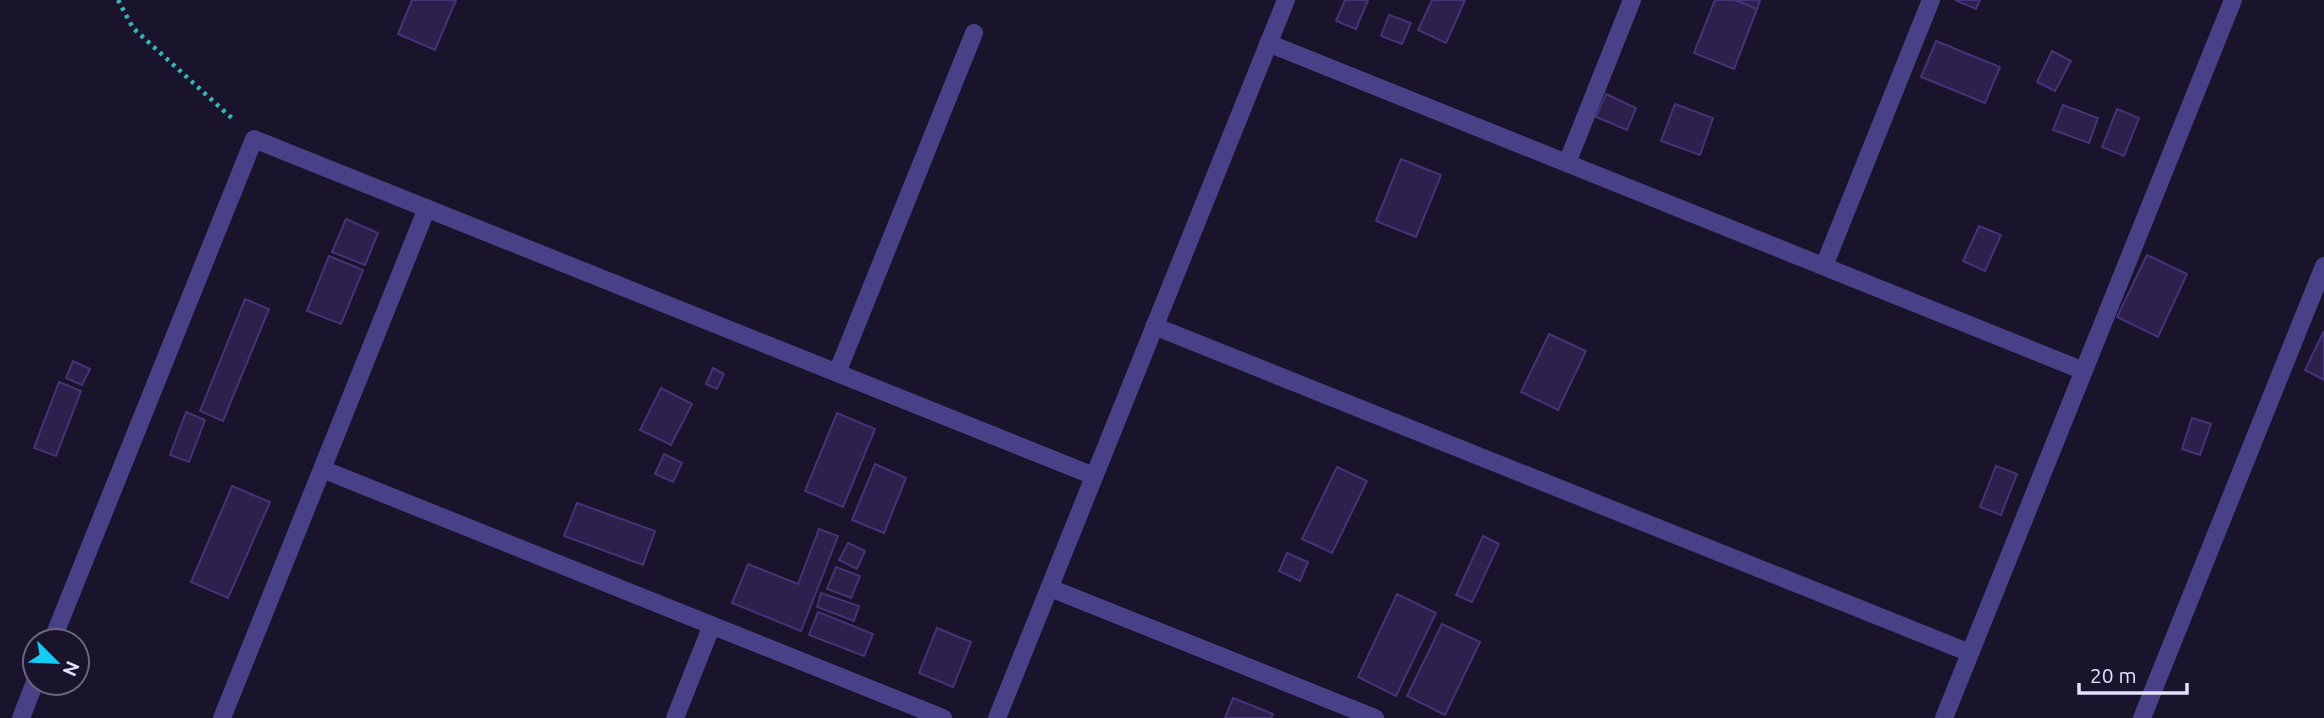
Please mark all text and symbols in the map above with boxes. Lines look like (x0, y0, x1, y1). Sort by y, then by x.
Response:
north arrow (21, 627, 91, 697)
scale bar (2079, 652, 2188, 696)
text: N (59, 658, 84, 680)
text: 20 m (2090, 663, 2137, 687)

